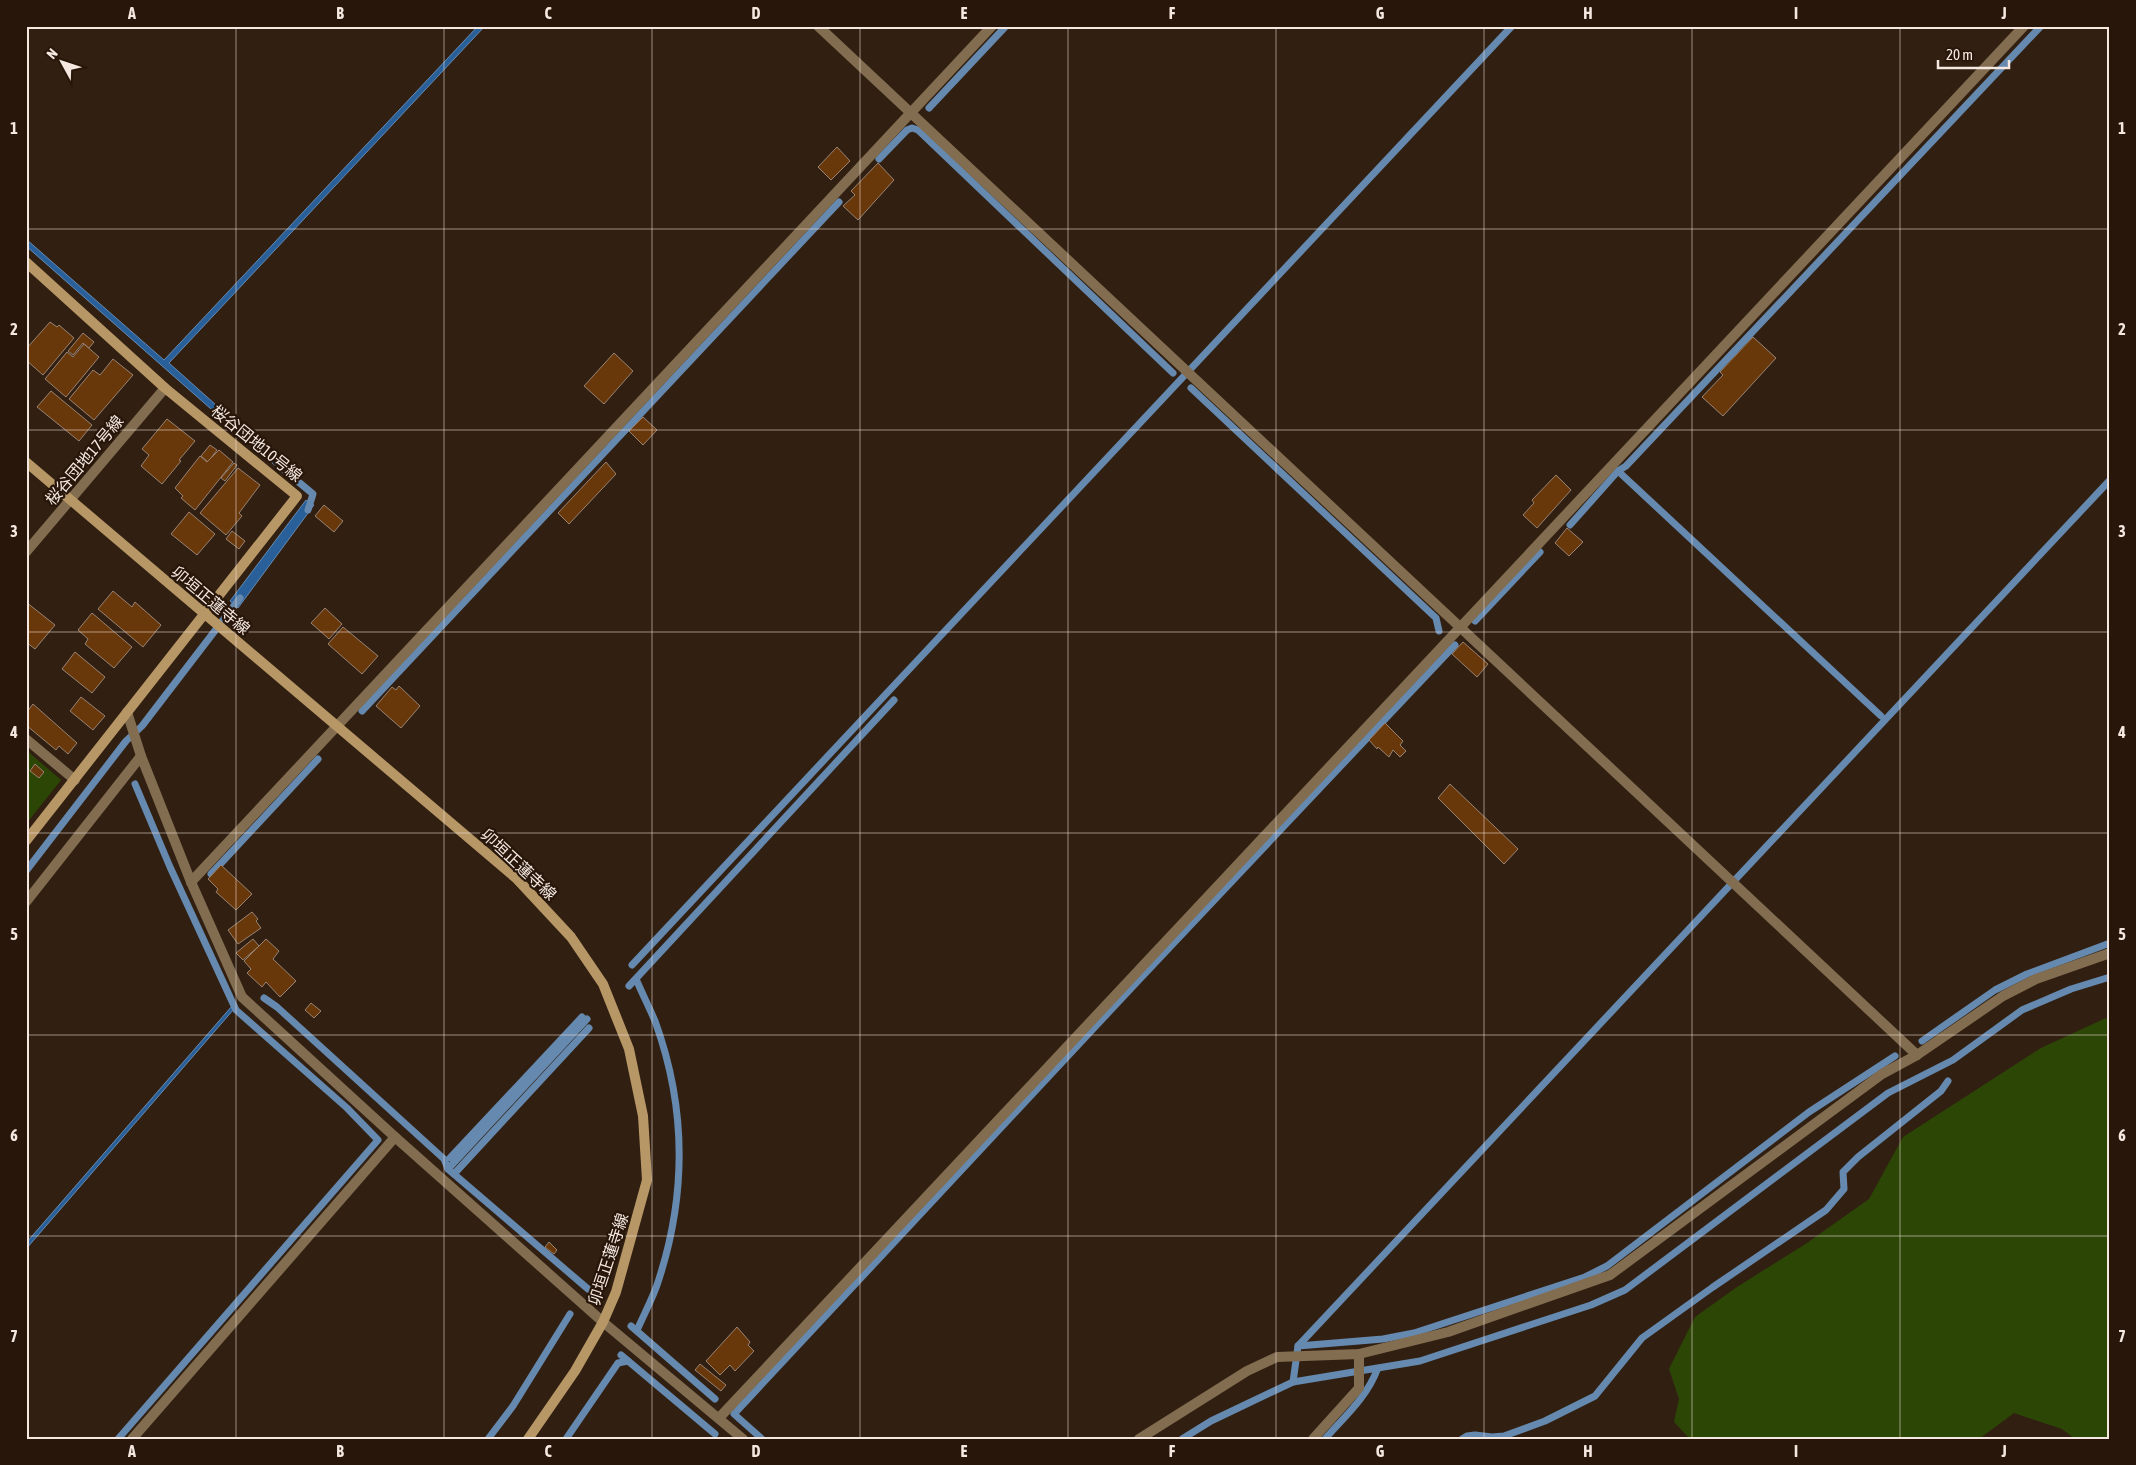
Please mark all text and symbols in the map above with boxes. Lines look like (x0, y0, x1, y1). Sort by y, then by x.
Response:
text: A (127, 4, 136, 22)
text: B (336, 4, 344, 22)
text: C (544, 4, 552, 22)
text: D (752, 4, 761, 22)
text: E (961, 4, 968, 22)
text: F (1169, 4, 1176, 22)
text: G (1376, 4, 1385, 22)
text: H (1583, 4, 1593, 22)
text: I (1794, 4, 1798, 22)
text: J (2000, 4, 2007, 22)
north arrow (38, 38, 88, 88)
scale bar (1938, 38, 2010, 70)
text: N (43, 45, 61, 62)
text: 20 m (1946, 46, 1973, 63)
text: 1 (10, 119, 18, 137)
text: 1 (2118, 119, 2126, 137)
text: 2 (10, 320, 18, 338)
text: 2 (2118, 320, 2126, 338)
street label: 桜谷団地10号線 (208, 401, 306, 485)
street label: 桜谷団地17号線 (41, 412, 127, 508)
text: 3 (10, 522, 18, 540)
text: 3 (2118, 522, 2126, 540)
street label: 卯垣正蓮寺線 (168, 562, 254, 638)
text: 4 (9, 723, 18, 741)
text: 4 (2117, 723, 2126, 741)
street label: 卯垣正蓮寺線 (478, 825, 560, 903)
text: 5 (10, 925, 18, 943)
text: 5 (2118, 925, 2126, 943)
text: 6 (10, 1126, 18, 1144)
text: 6 (2118, 1126, 2126, 1144)
street label: 卯垣正蓮寺線 (585, 1211, 631, 1307)
text: 7 (10, 1327, 18, 1345)
text: 7 (2118, 1327, 2126, 1345)
text: A (127, 1442, 136, 1460)
text: B (336, 1442, 344, 1460)
text: C (544, 1442, 552, 1460)
text: D (752, 1442, 761, 1460)
text: E (961, 1442, 968, 1460)
text: F (1169, 1442, 1176, 1460)
text: G (1376, 1442, 1385, 1460)
text: H (1583, 1442, 1593, 1460)
text: I (1794, 1442, 1798, 1460)
text: J (2000, 1442, 2007, 1460)

